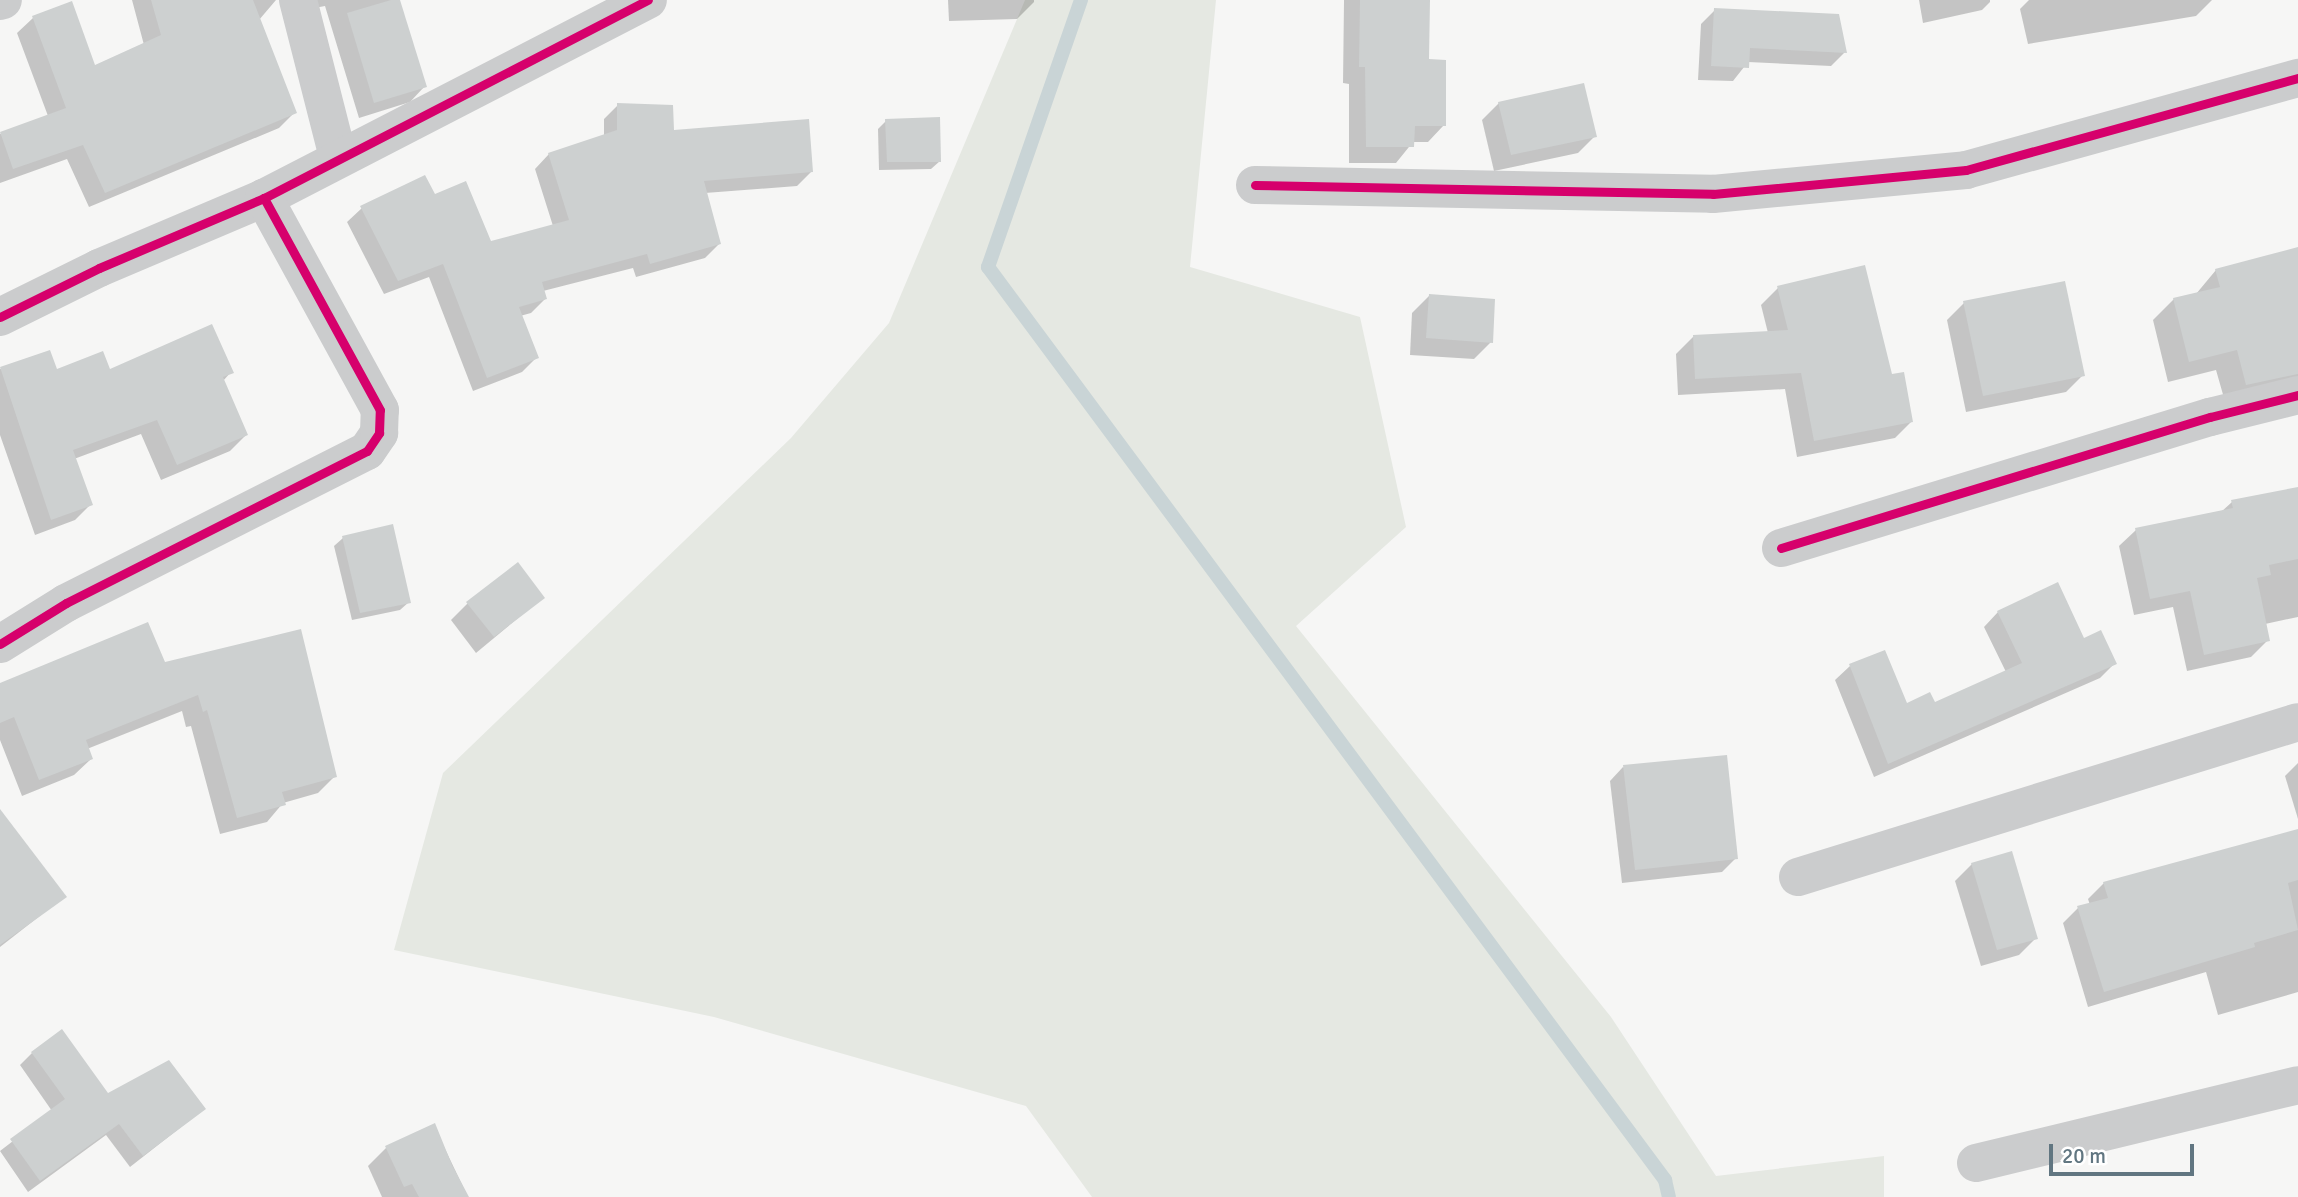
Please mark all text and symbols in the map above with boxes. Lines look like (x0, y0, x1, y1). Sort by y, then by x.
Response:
scale bar (2053, 1130, 2198, 1174)
text: 20 m (2062, 1143, 2106, 1169)

